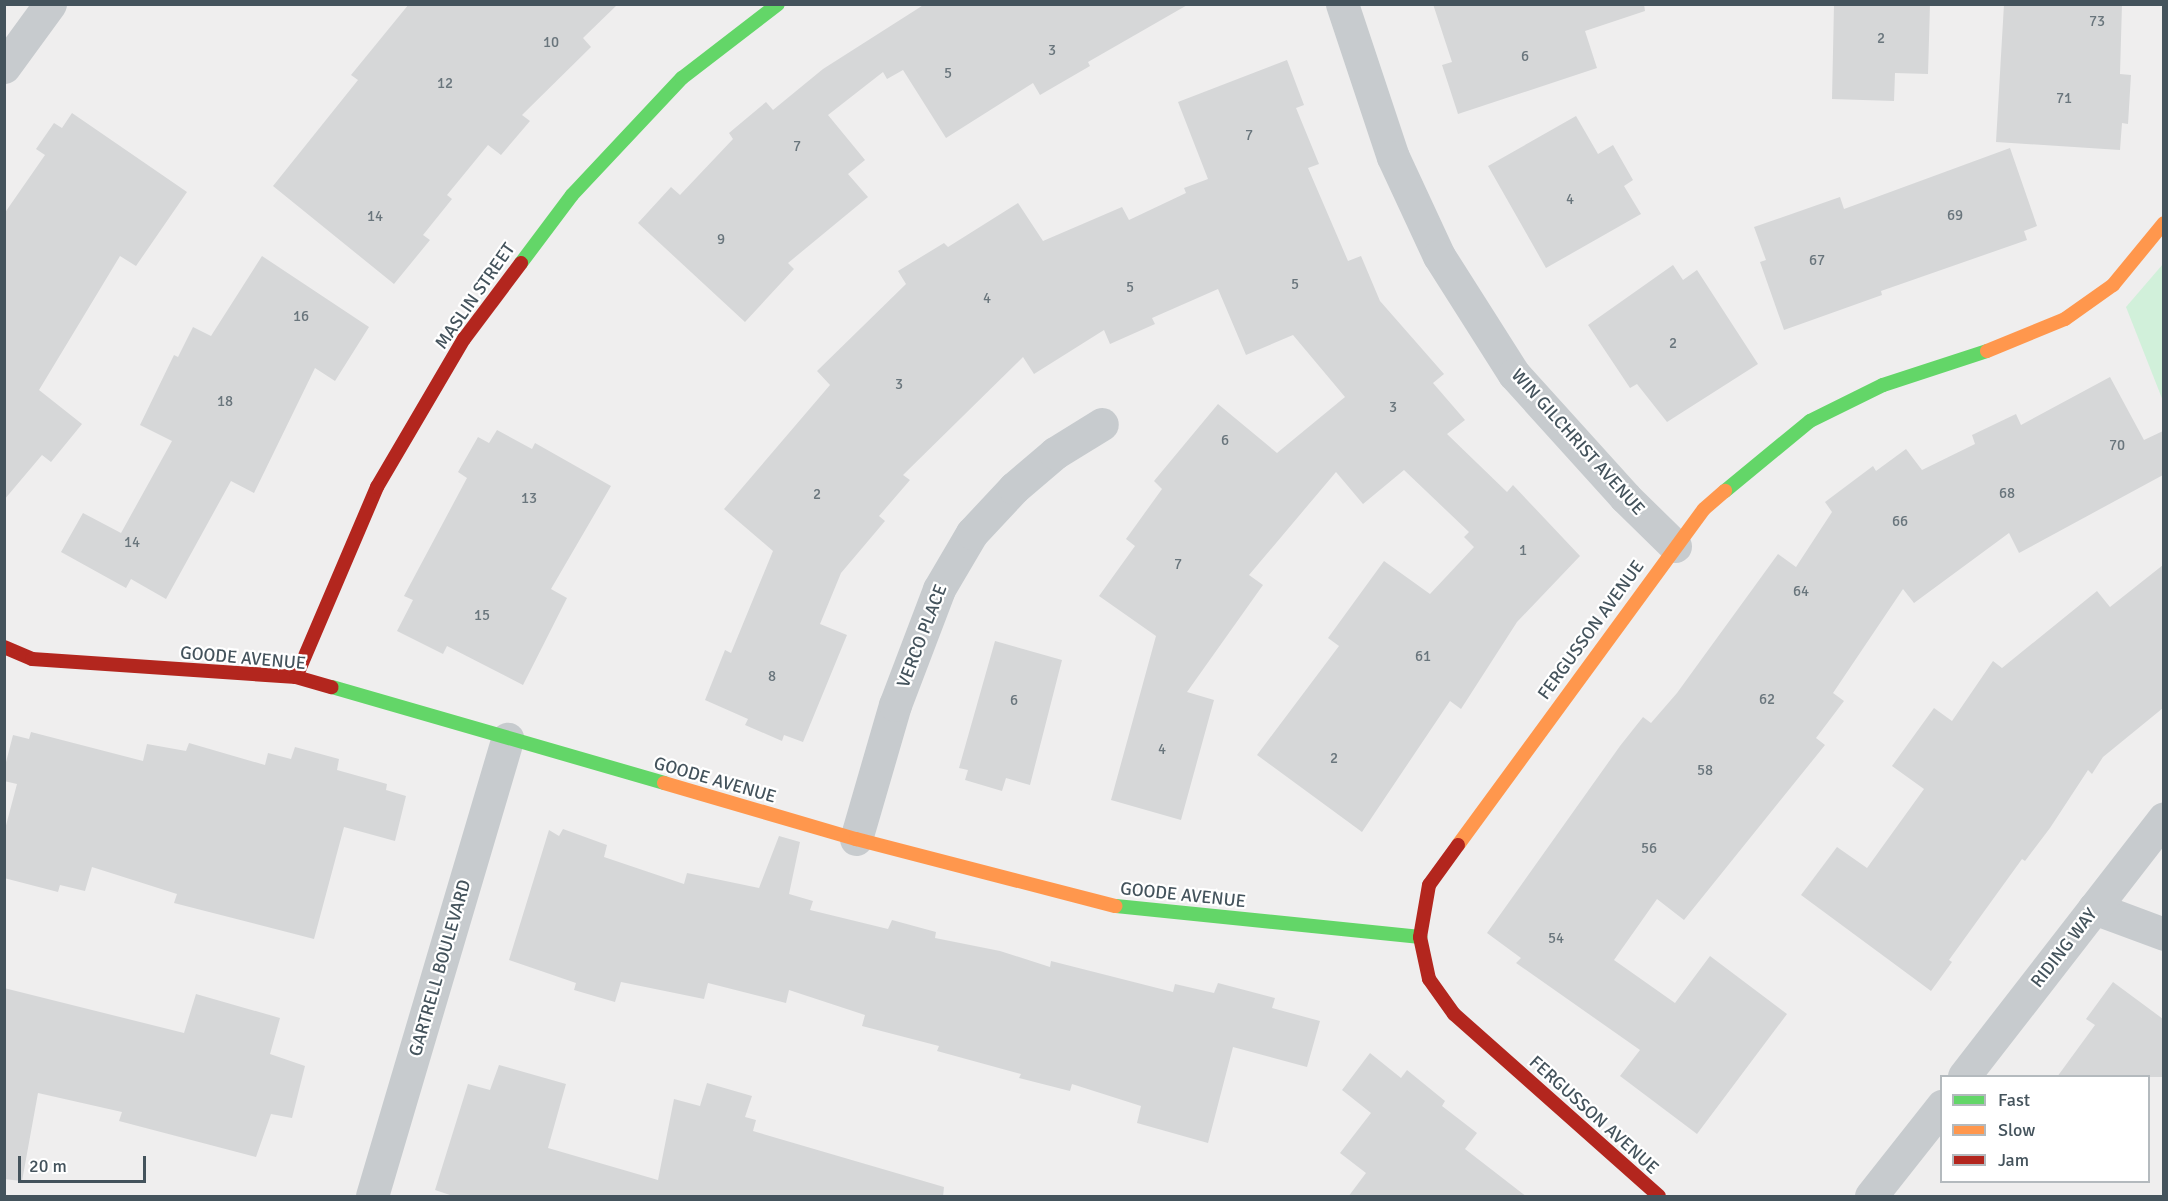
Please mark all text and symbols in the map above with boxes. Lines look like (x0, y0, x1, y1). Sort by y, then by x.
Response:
house number: 73 (2089, 13, 2105, 31)
house number: 2 (1877, 30, 1885, 48)
house number: 10 (543, 34, 559, 52)
house number: 3 (1048, 42, 1056, 60)
house number: 6 (1521, 48, 1529, 66)
house number: 5 (944, 65, 952, 83)
house number: 12 (437, 75, 453, 93)
house number: 71 (2056, 90, 2072, 108)
house number: 7 (1245, 127, 1253, 145)
house number: 7 (793, 138, 801, 156)
house number: 4 (1566, 191, 1574, 209)
house number: 69 (1947, 207, 1963, 225)
house number: 14 (367, 208, 383, 226)
house number: 9 (717, 231, 725, 249)
street label: MASLIN STREET (430, 239, 520, 353)
house number: 67 (1809, 252, 1825, 270)
house number: 5 (1291, 276, 1299, 294)
house number: 5 (1126, 279, 1134, 297)
house number: 4 (983, 290, 991, 308)
house number: 16 (293, 308, 309, 326)
house number: 2 (1669, 335, 1677, 353)
street label: WIN GILCHRIST AVENUE (1507, 365, 1649, 519)
house number: 3 (895, 376, 903, 394)
house number: 18 (217, 393, 233, 411)
house number: 3 (1389, 399, 1397, 417)
house number: 6 (1221, 432, 1229, 450)
house number: 70 (2109, 437, 2125, 455)
house number: 68 (1999, 485, 2015, 503)
house number: 2 (813, 486, 821, 504)
house number: 13 (521, 490, 537, 508)
house number: 66 (1892, 513, 1908, 531)
house number: 14 (124, 534, 140, 552)
house number: 1 (1519, 542, 1527, 560)
house number: 7 (1174, 556, 1182, 574)
street label: FERGUSSON AVENUE (1533, 556, 1649, 704)
street label: VERCO PLACE (892, 581, 952, 691)
house number: 64 (1793, 583, 1809, 601)
house number: 15 (474, 607, 490, 625)
street label: GOODE AVENUE (179, 642, 307, 674)
house number: 61 (1415, 648, 1431, 666)
house number: 8 (768, 668, 776, 686)
house number: 62 (1759, 691, 1775, 709)
house number: 6 (1010, 692, 1018, 710)
house number: 4 (1158, 741, 1166, 759)
house number: 2 (1330, 750, 1338, 768)
street label: GOODE AVENUE (651, 752, 779, 808)
house number: 58 (1697, 762, 1713, 780)
house number: 56 (1641, 840, 1657, 858)
street label: GARTRELL BOULEVARD (404, 877, 476, 1059)
street label: GOODE AVENUE (1119, 878, 1247, 912)
street label: RIDING WAY (2026, 904, 2102, 992)
house number: 54 (1548, 930, 1564, 948)
street label: FERGUSSON AVENUE (1525, 1051, 1663, 1179)
legend (1940, 1075, 2150, 1183)
text: Fast (1998, 1089, 2030, 1111)
text: Slow (1998, 1119, 2035, 1141)
scale bar (21, 1144, 148, 1182)
text: Jam (1998, 1149, 2029, 1171)
text: 20 m (29, 1155, 67, 1177)

